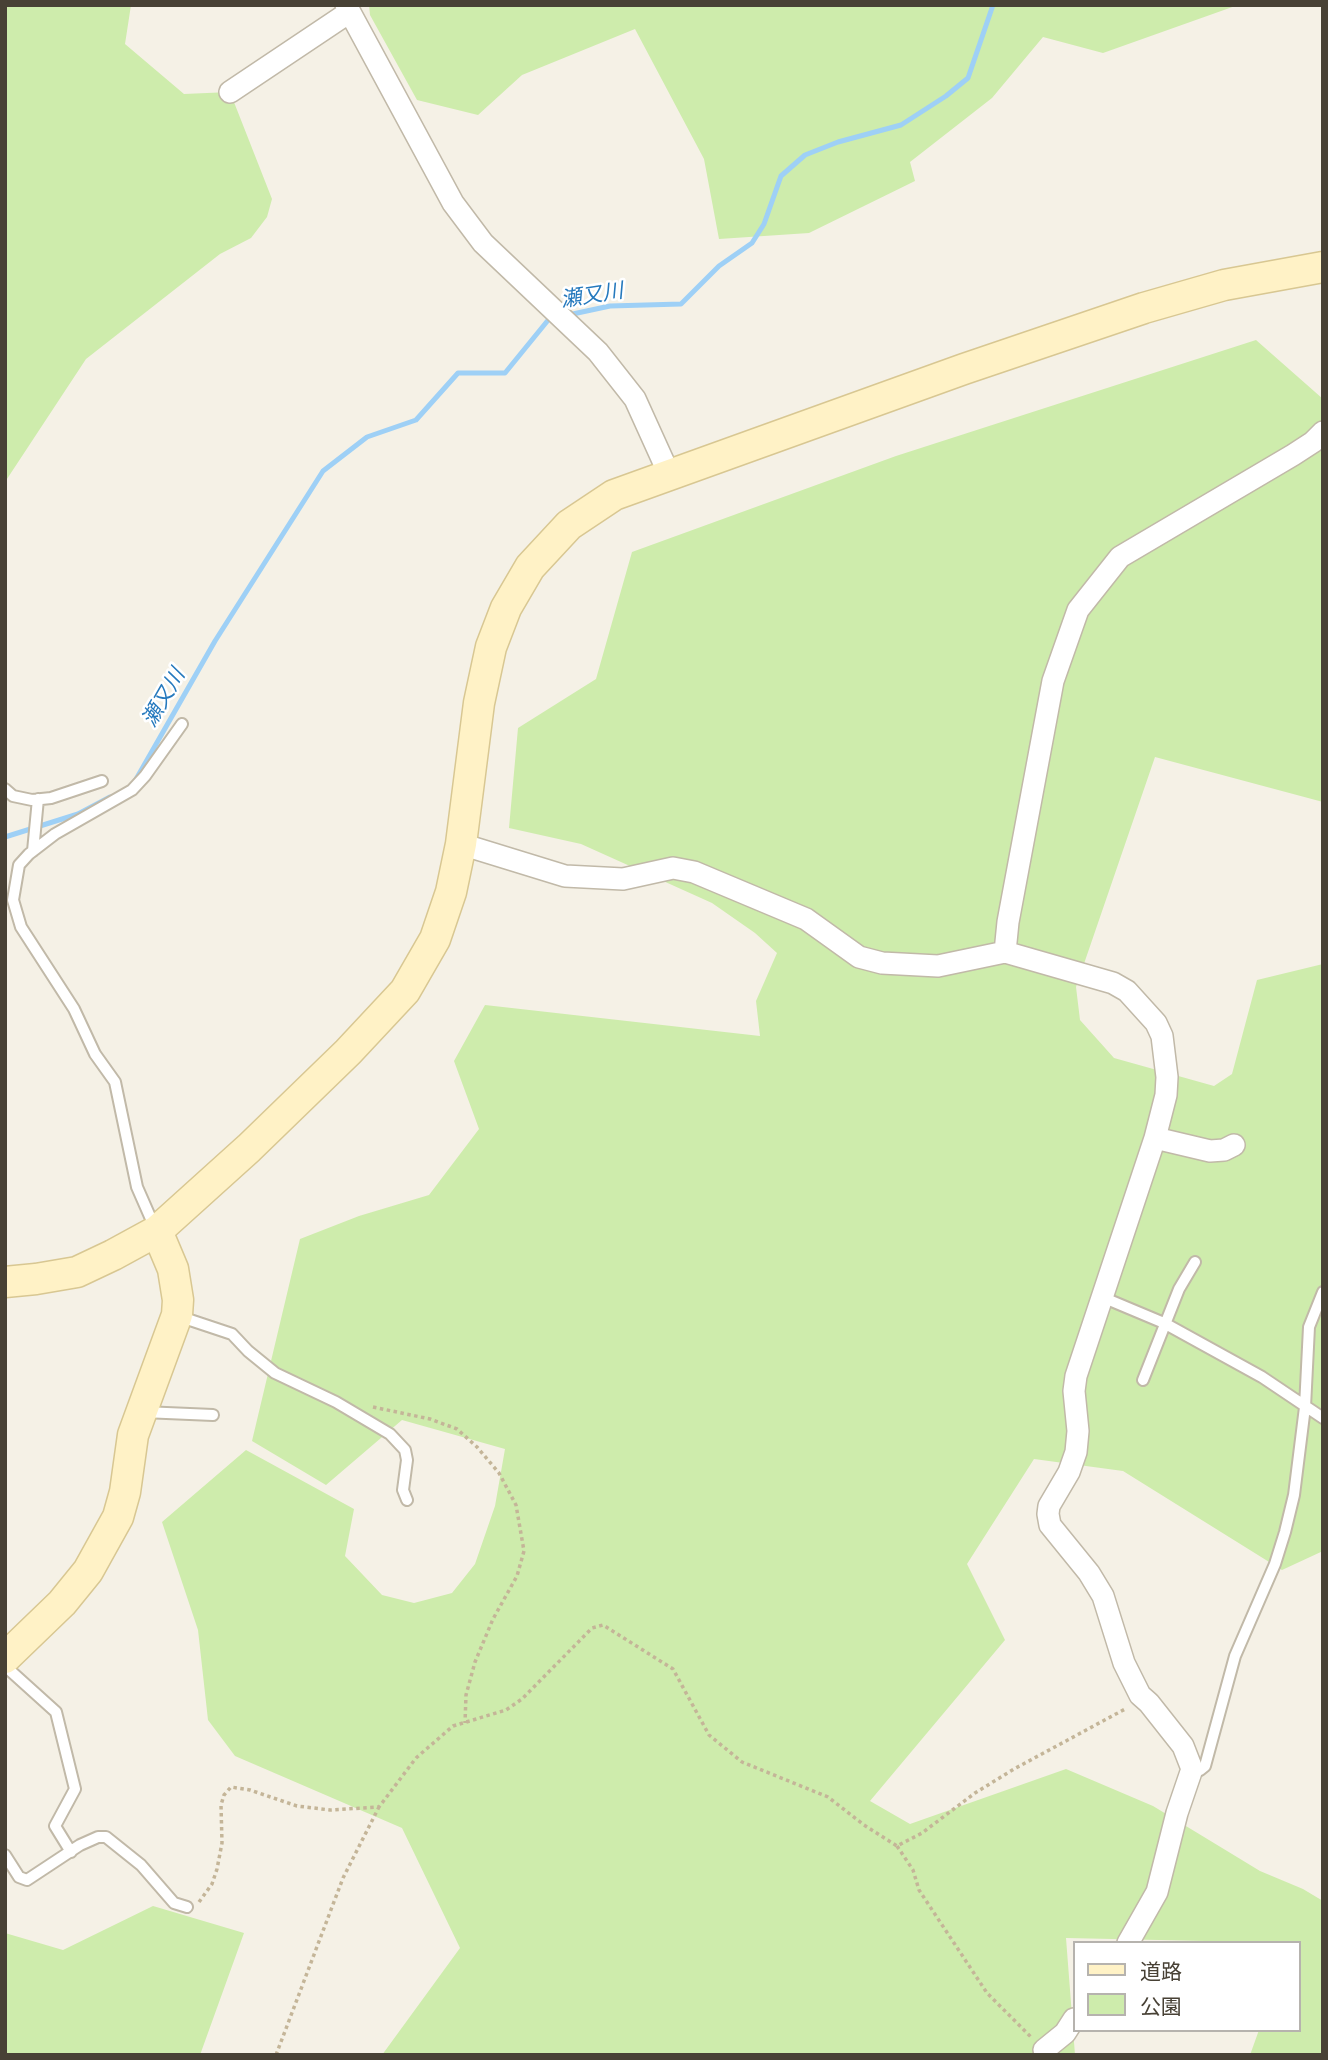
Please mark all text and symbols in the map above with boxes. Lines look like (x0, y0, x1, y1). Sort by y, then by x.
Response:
water label: 瀬又川 (559, 279, 625, 313)
water label: 瀬又川 (137, 664, 191, 732)
legend (1072, 1941, 1300, 2032)
text: 道路 (1140, 1960, 1182, 1984)
text: 公園 (1140, 1995, 1182, 2019)

